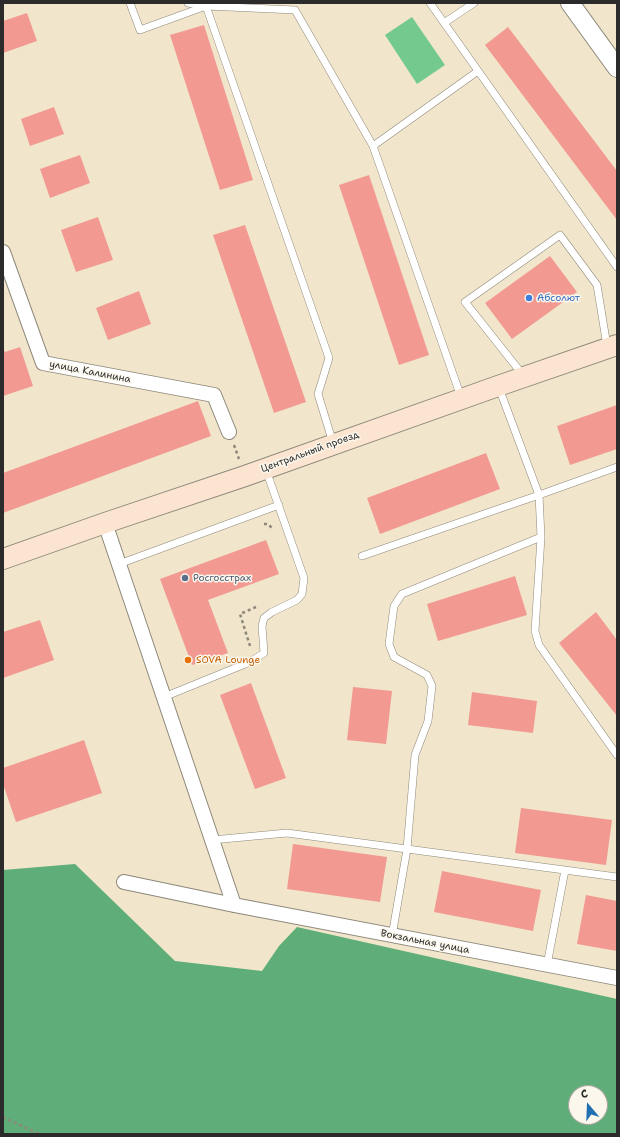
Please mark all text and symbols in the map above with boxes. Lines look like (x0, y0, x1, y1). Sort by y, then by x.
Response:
place label: Абсолют (537, 292, 580, 304)
marker: Абсолют (524, 293, 534, 303)
street label: улица Калинина (48, 358, 132, 386)
street label: Центральный проезд (259, 429, 361, 475)
place label: Росгосстрах (193, 572, 251, 584)
marker: Росгосстрах (180, 573, 190, 583)
place label: SOVA Lounge (196, 654, 260, 666)
marker: SOVA Lounge (183, 655, 193, 665)
street label: Вокзальная улица (380, 928, 470, 956)
north arrow (568, 1085, 608, 1125)
text: С (579, 1086, 590, 1102)

